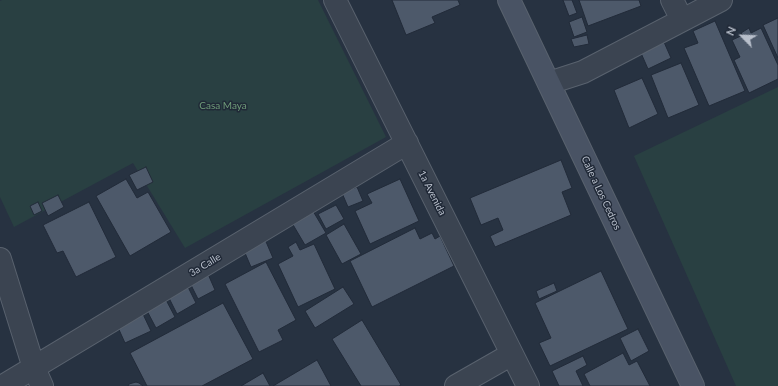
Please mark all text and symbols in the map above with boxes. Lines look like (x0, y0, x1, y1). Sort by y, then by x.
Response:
north arrow (722, 16, 762, 56)
text: N (723, 24, 738, 37)
park label: Casa Maya (199, 100, 247, 112)
street label: Calle a Los Cedros (579, 154, 623, 232)
street label: 1a Avenida (416, 169, 448, 217)
street label: 3a Calle (187, 251, 223, 279)

